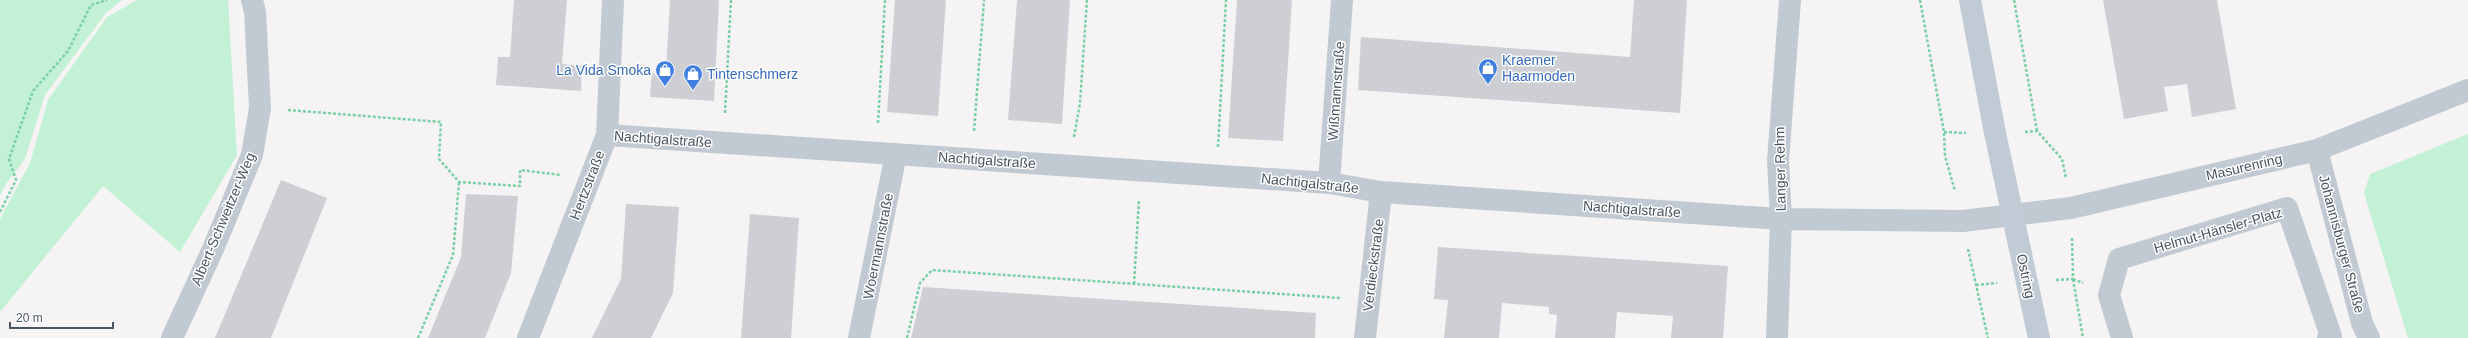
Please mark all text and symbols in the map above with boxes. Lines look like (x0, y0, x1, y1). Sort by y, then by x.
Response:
street label: Wißmannstraße (1325, 41, 1347, 141)
place label: Kraemer Haarmoden (1502, 52, 1575, 84)
shop icon: Kraemer Haarmoden (1477, 57, 1499, 85)
shop icon: La Vida Smoka (654, 59, 676, 87)
place label: La Vida Smoka (556, 62, 651, 78)
shop icon: Tintenschmerz (682, 63, 704, 91)
place label: Tintenschmerz (707, 66, 798, 82)
street label: Langer Rehm (1771, 126, 1789, 212)
street label: Nachtigalstraße (614, 128, 713, 150)
street label: Hertzstraße (566, 148, 608, 222)
street label: Nachtigalstraße (938, 149, 1037, 171)
street label: Albert-Schweitzer-Weg (188, 150, 258, 288)
street label: Masurenring (2204, 150, 2284, 184)
street label: Nachtigalstraße (1260, 170, 1360, 196)
street label: Johannisburger Straße (2316, 173, 2368, 315)
street label: Woermannstraße (860, 191, 896, 300)
street label: Nachtigalstraße (1583, 198, 1682, 220)
street label: Helmut-Hänsler-Platz (2152, 204, 2284, 256)
street label: Verdieckstraße (1359, 217, 1387, 312)
street label: Ostring (2013, 252, 2039, 300)
scale bar (10, 304, 113, 330)
text: 20 m (16, 311, 43, 325)

